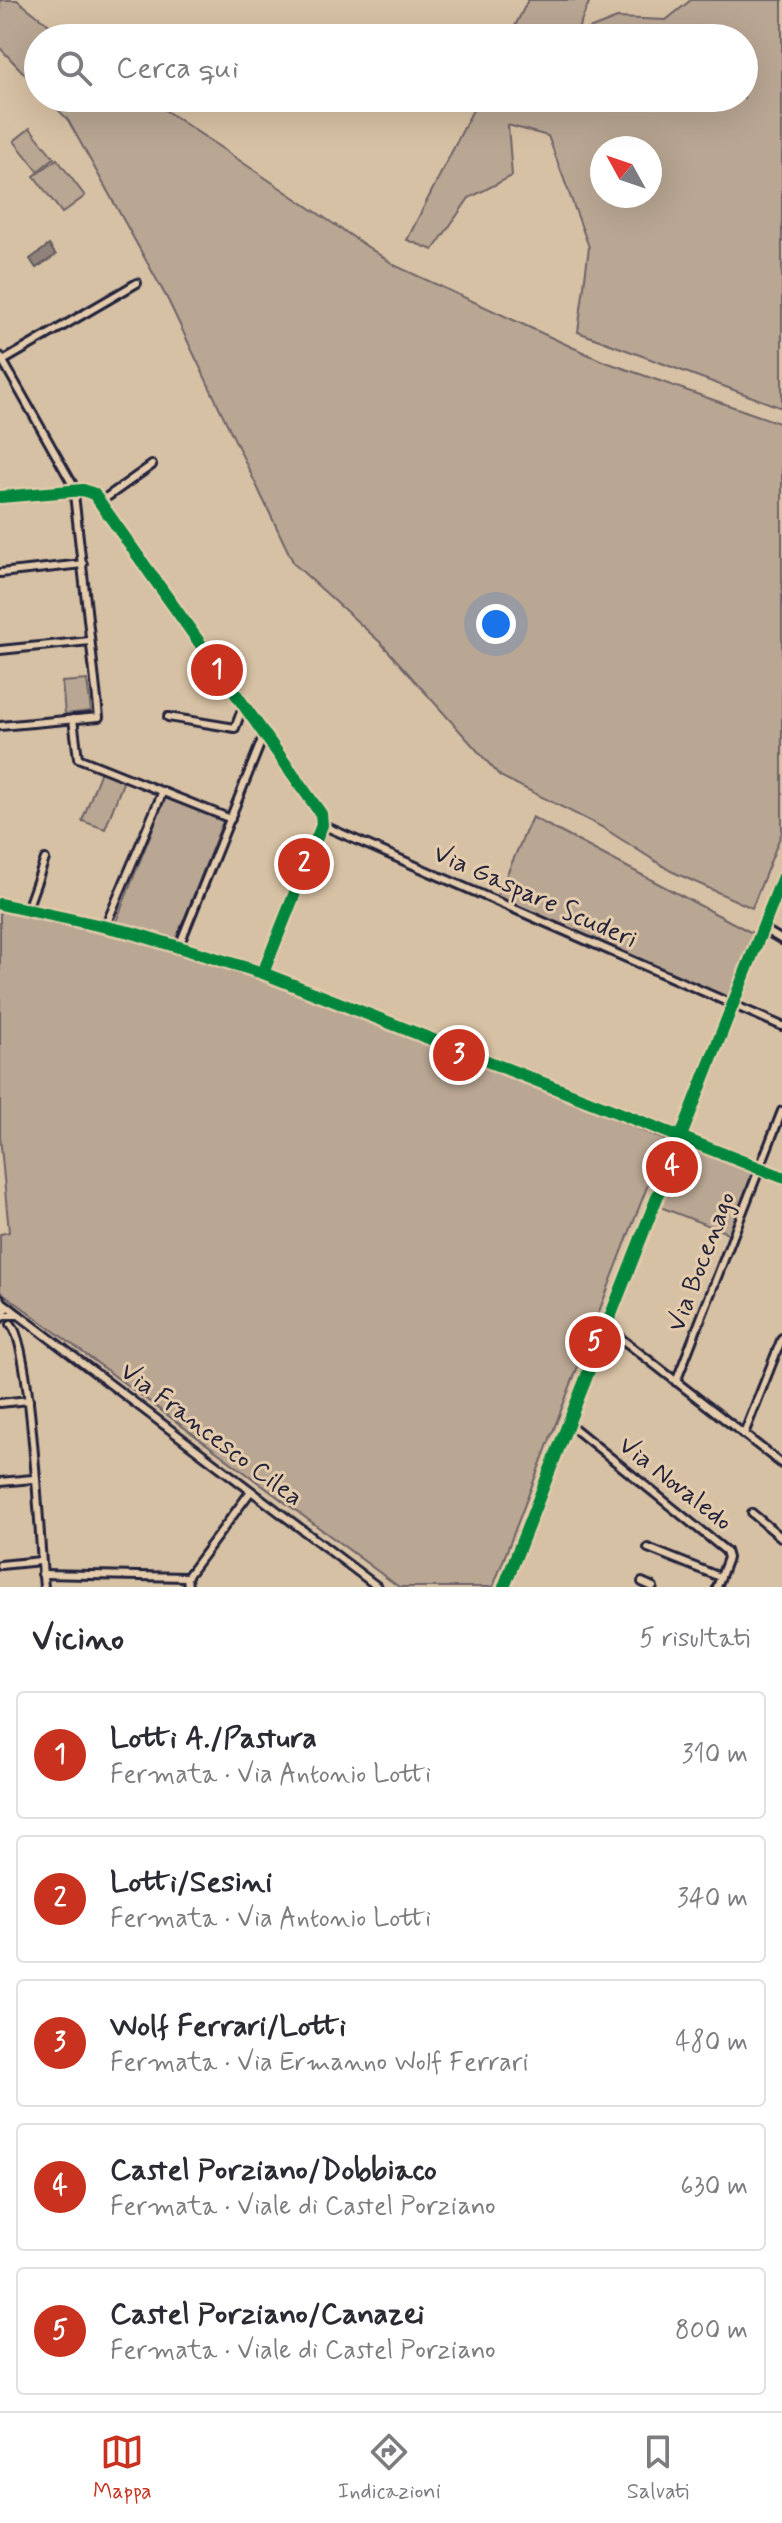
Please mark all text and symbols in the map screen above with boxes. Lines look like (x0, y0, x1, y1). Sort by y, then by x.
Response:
search box (24, 24, 758, 112)
icon: search (52, 46, 96, 90)
text: Cerca qui (116, 49, 239, 88)
north arrow (590, 136, 662, 208)
your location (476, 604, 516, 644)
pin: 1 (191, 640, 243, 700)
pin: 2 (278, 834, 330, 894)
street label: Via Gaspare Scuderi (428, 837, 642, 957)
pin: 3 (433, 1025, 485, 1085)
pin: 4 (646, 1137, 698, 1197)
street label: Via Bocenago (660, 1187, 744, 1337)
pin: 5 (569, 1312, 621, 1372)
street label: Via Francesco Cilea (113, 1355, 309, 1515)
street label: Via Novaledo (611, 1429, 739, 1539)
text: Vicino (32, 1617, 124, 1662)
text: 5 risultati (639, 1622, 750, 1656)
text: Lotti A./Pastura (110, 1719, 317, 1758)
text: 1 (54, 1738, 66, 1772)
text: 310 m (682, 1738, 748, 1772)
text: Fermata · Via Antonio Lotti (110, 1758, 431, 1792)
text: Lotti/Sesini (110, 1863, 272, 1902)
text: 2 (54, 1882, 66, 1916)
text: 340 m (677, 1882, 748, 1916)
text: Fermata · Via Antonio Lotti (110, 1902, 431, 1936)
text: Wolf Ferrari/Lotti (110, 2007, 346, 2046)
text: 3 (54, 2026, 66, 2060)
text: 480 m (675, 2026, 748, 2060)
text: Fermata · Via Ermanno Wolf Ferrari (110, 2046, 529, 2080)
text: Castel Porziano/Dobbiaco (110, 2151, 437, 2190)
text: 4 (52, 2170, 68, 2204)
text: 630 m (680, 2170, 748, 2204)
text: Fermata · Viale di Castel Porziano (110, 2190, 496, 2224)
text: Castel Porziano/Canazei (110, 2295, 424, 2334)
text: 5 (52, 2314, 68, 2348)
text: 800 m (675, 2314, 748, 2348)
text: Fermata · Viale di Castel Porziano (110, 2334, 496, 2368)
tab: Mappa (93, 2430, 152, 2506)
tab: Indicazioni (338, 2430, 441, 2506)
tab: Salvati (627, 2430, 689, 2506)

